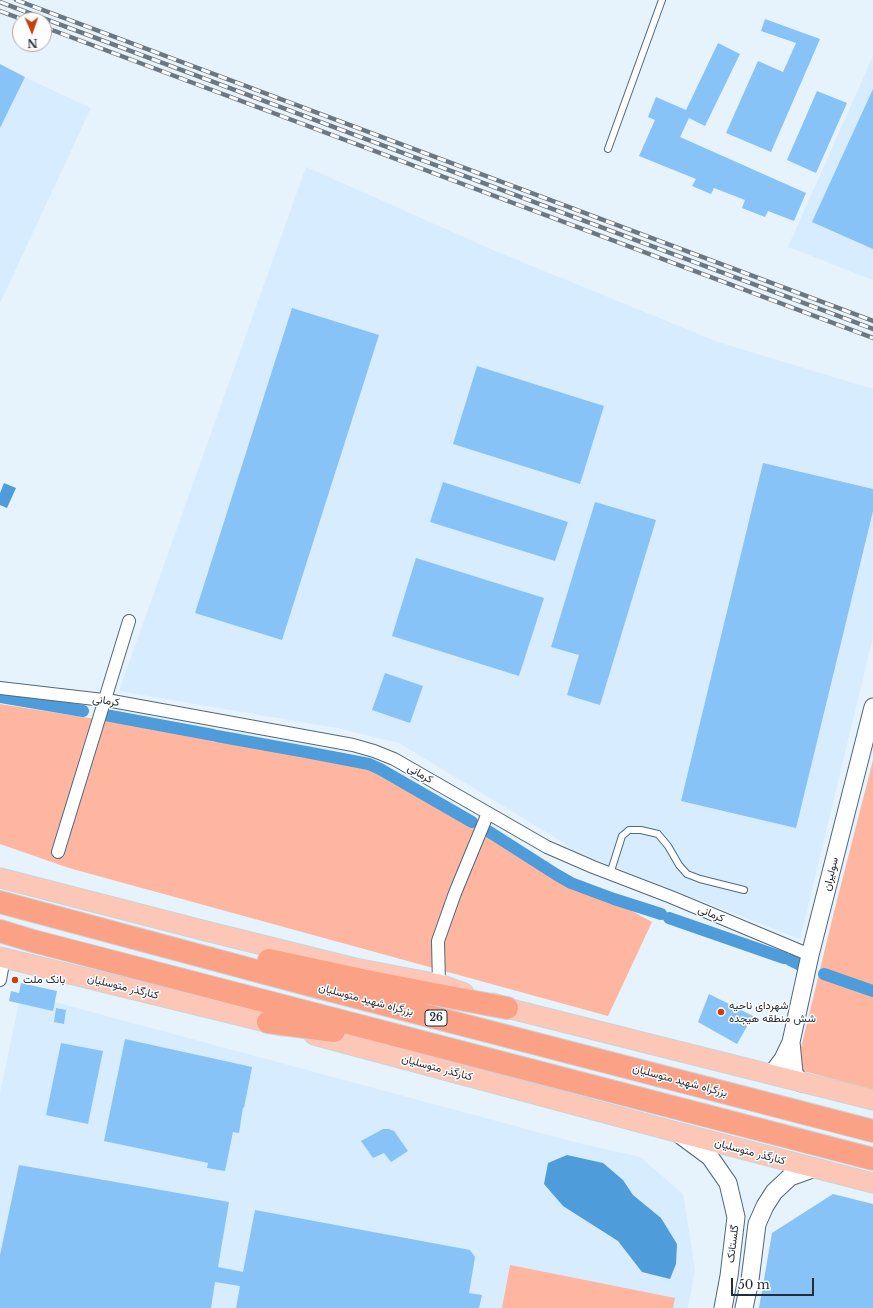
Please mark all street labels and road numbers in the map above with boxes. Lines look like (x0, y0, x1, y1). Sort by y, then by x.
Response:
street label: کرمانی (92, 693, 120, 709)
street label: کرمانی (405, 761, 435, 787)
street label: سولیران (820, 856, 842, 892)
street label: کرمانی (696, 903, 726, 925)
street label: کنارگذر متوسلیان (86, 972, 160, 1002)
street label: بزرگراه شهید متوسلیان (317, 981, 415, 1019)
road number: 26 (425, 1010, 447, 1026)
street label: کنارگذر متوسلیان (400, 1052, 474, 1084)
street label: بزرگراه شهید متوسلیان (631, 1062, 729, 1100)
street label: کنارگذر متوسلیان (713, 1136, 787, 1168)
street label: گلستانک (724, 1224, 742, 1264)

